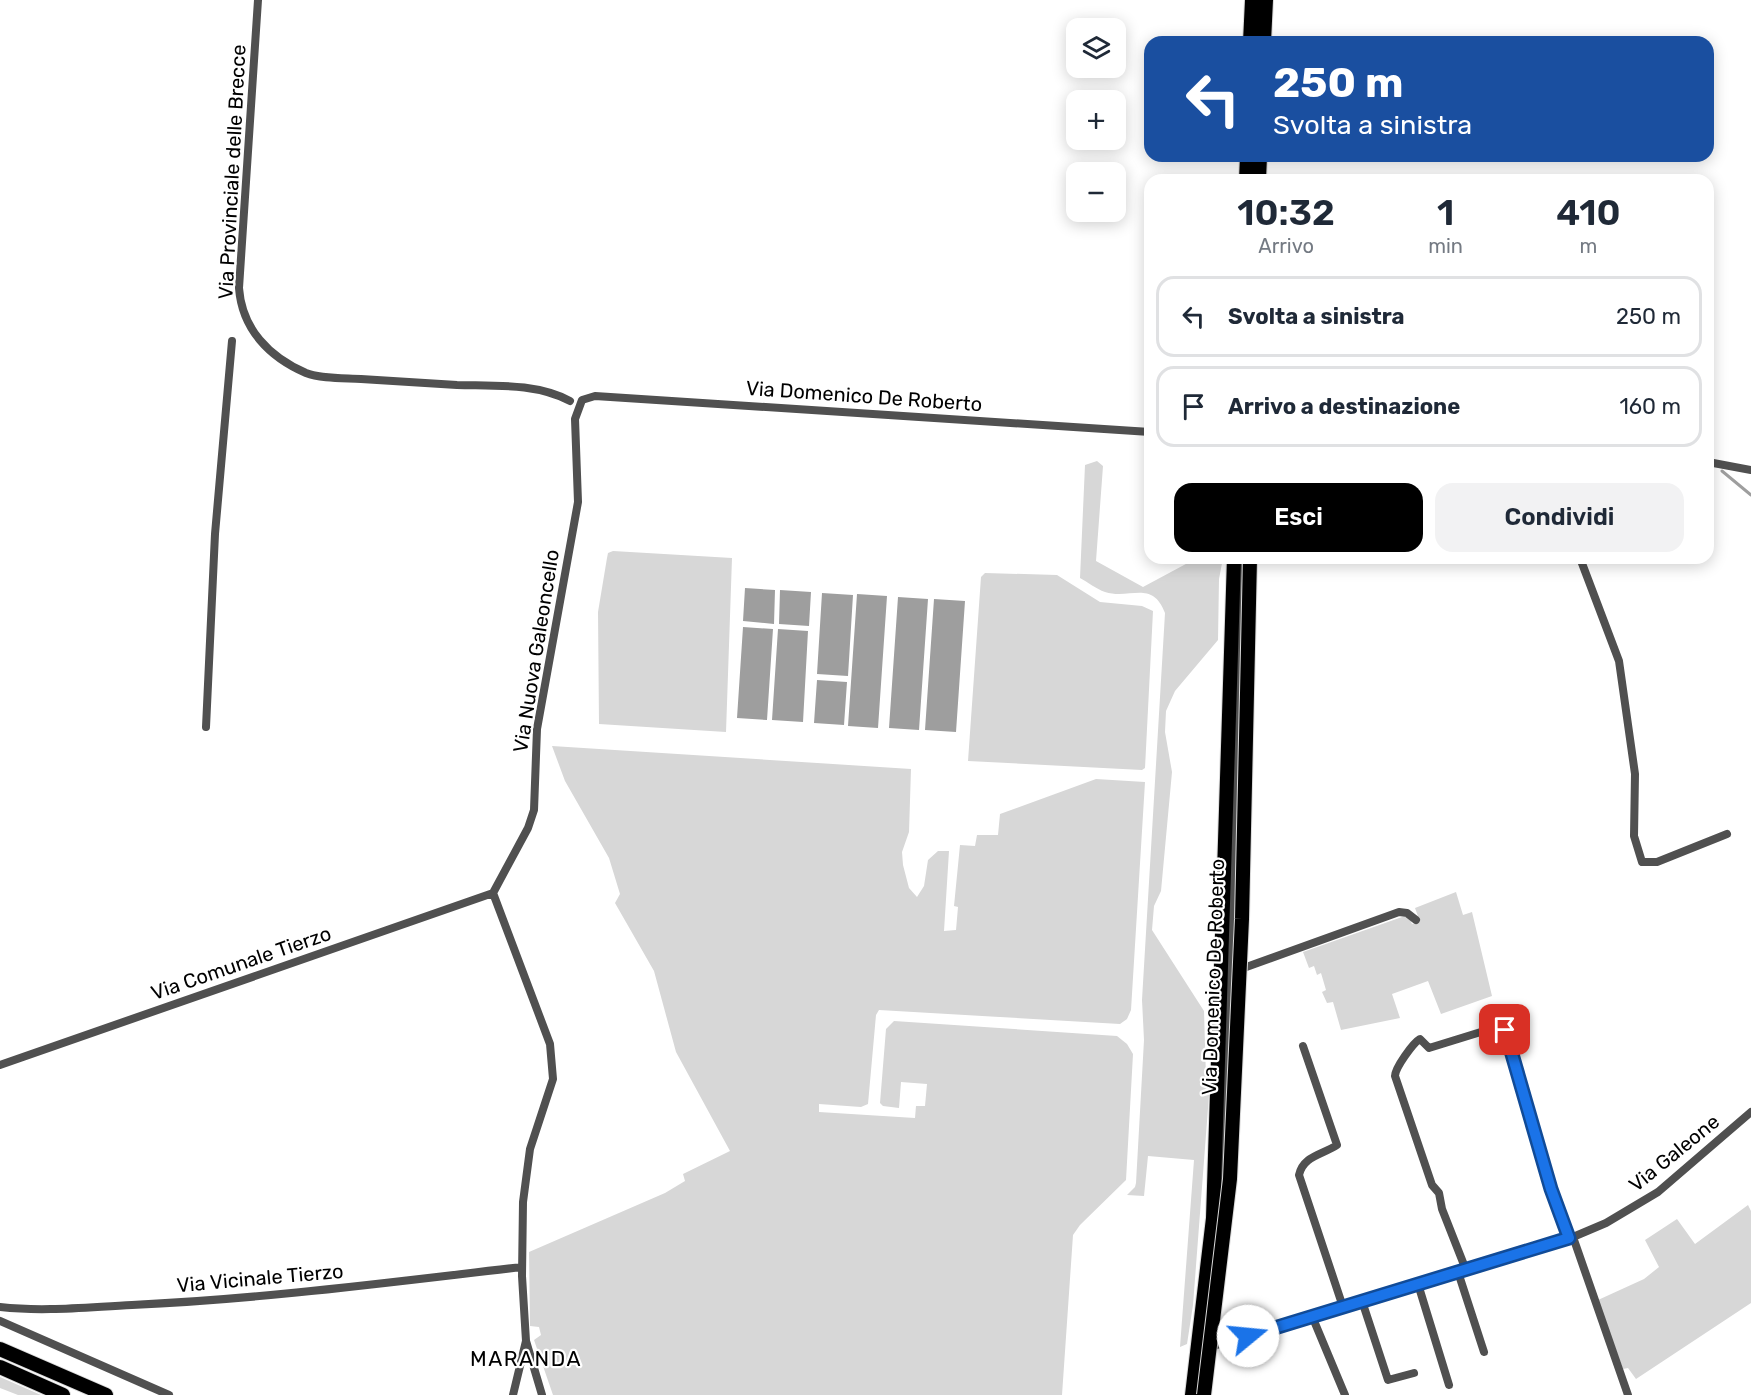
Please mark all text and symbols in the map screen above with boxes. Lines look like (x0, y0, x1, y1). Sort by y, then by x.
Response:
map controls (1066, 18, 1126, 222)
button: layers (1066, 18, 1126, 78)
street label: Via Provinciale delle Brecce (213, 44, 251, 300)
text: 250 m (1273, 58, 1403, 108)
icon: left (1174, 60, 1252, 138)
button: + (1066, 90, 1126, 150)
text: Svolta a sinistra (1273, 109, 1472, 141)
button: − (1066, 162, 1126, 222)
text: 10:32 (1237, 191, 1335, 234)
text: 1 (1437, 191, 1454, 234)
text: 410 (1556, 191, 1621, 234)
text: Arrivo (1258, 234, 1314, 258)
text: min (1428, 234, 1463, 258)
text: m (1580, 234, 1597, 258)
icon: left (1177, 300, 1210, 333)
text: Svolta a sinistra (1228, 303, 1405, 330)
text: 250 m (1616, 303, 1681, 330)
street label: Via Domenico De Roberto (745, 376, 983, 416)
icon: arrive (1177, 390, 1210, 423)
text: Arrivo a destinazione (1228, 393, 1460, 420)
text: 160 m (1619, 393, 1681, 420)
button: Esci (1174, 483, 1423, 552)
button: Condividi (1435, 483, 1684, 552)
street label: Via Nuova Galeoncello (508, 548, 564, 754)
street label: Via Domenico De Roberto (1197, 858, 1229, 1096)
street label: Via Comunale Tierzo (148, 921, 334, 1005)
pin (1479, 1004, 1530, 1055)
icon: arrive (1488, 1013, 1521, 1046)
street label: Via Galeone (1624, 1109, 1724, 1197)
street label: Via Vicinale Tierzo (176, 1259, 344, 1297)
position arrow (1216, 1304, 1280, 1368)
district label: MARANDA (470, 1346, 582, 1371)

